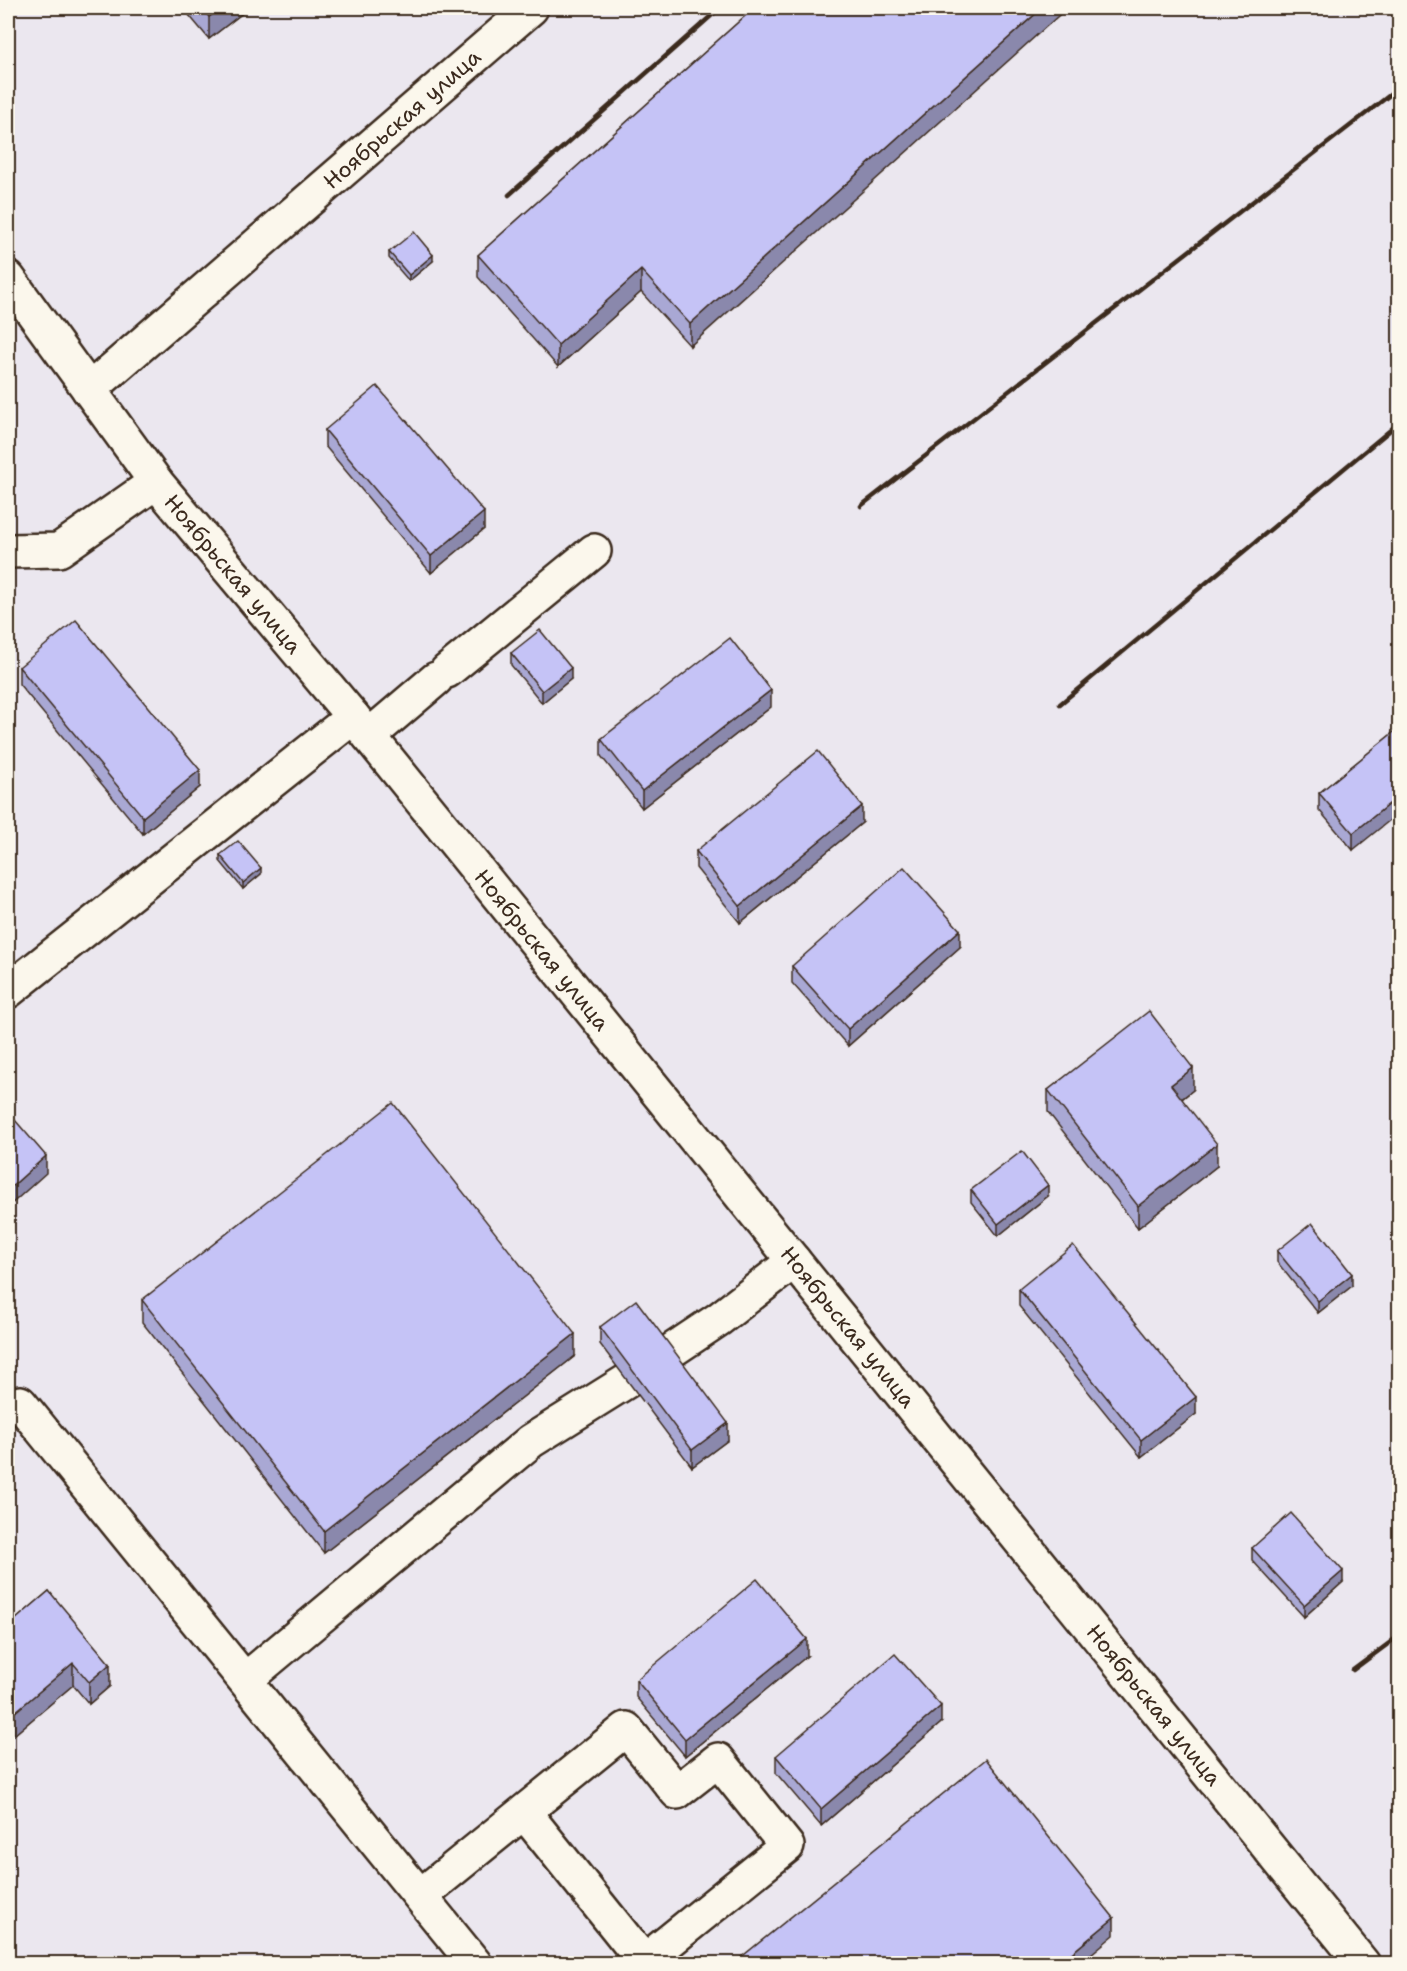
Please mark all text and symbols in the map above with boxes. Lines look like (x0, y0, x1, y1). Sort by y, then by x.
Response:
street label: Ноябрьская улица (317, 42, 487, 196)
street label: Ноябрьская улица (158, 488, 309, 660)
street label: Ноябрьская улица (468, 863, 616, 1037)
street label: Ноябрьская улица (774, 1240, 922, 1414)
street label: Ноябрьская улица (1080, 1618, 1228, 1792)

